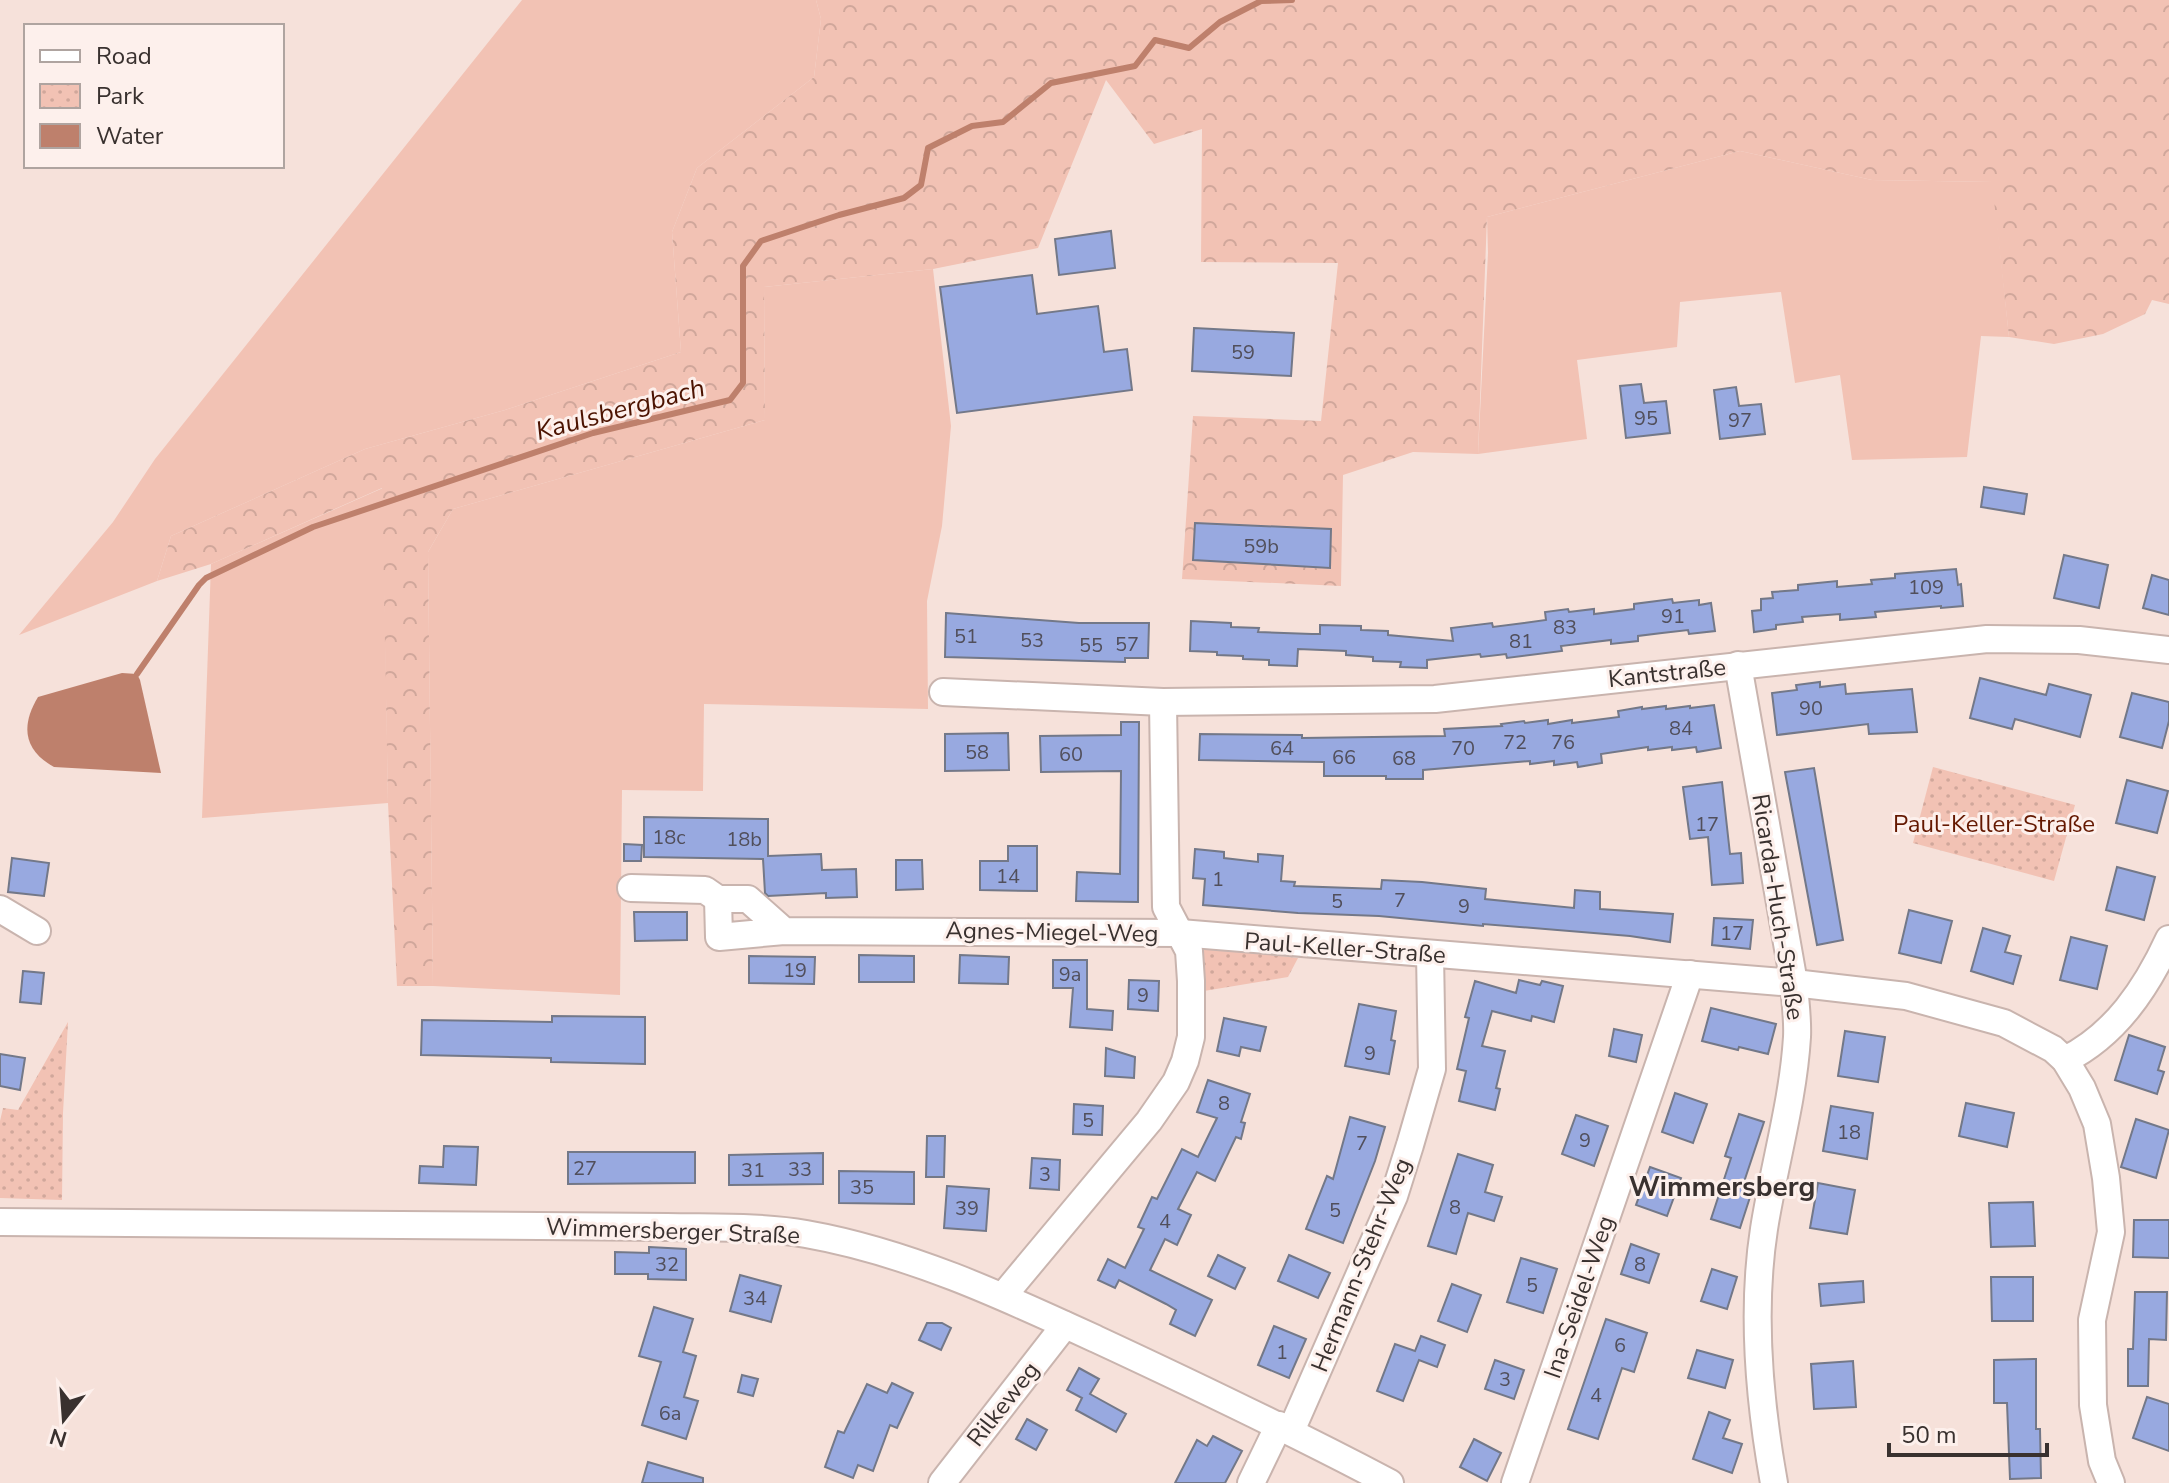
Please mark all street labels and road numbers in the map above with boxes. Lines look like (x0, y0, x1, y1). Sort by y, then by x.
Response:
street label: Kantstraße (1607, 651, 1727, 695)
street label: Ricarda-Huch-Straße (1744, 792, 1812, 1022)
street label: Agnes-Miegel-Weg (945, 914, 1159, 950)
street label: Paul-Keller-Straße (1243, 925, 1447, 971)
street label: Hermann-Stehr-Weg (1303, 1153, 1419, 1377)
street label: Wimmersberger Straße (545, 1211, 801, 1251)
street label: Ina-Seidel-Weg (1536, 1211, 1622, 1383)
street label: Rilkeweg (960, 1355, 1046, 1453)

